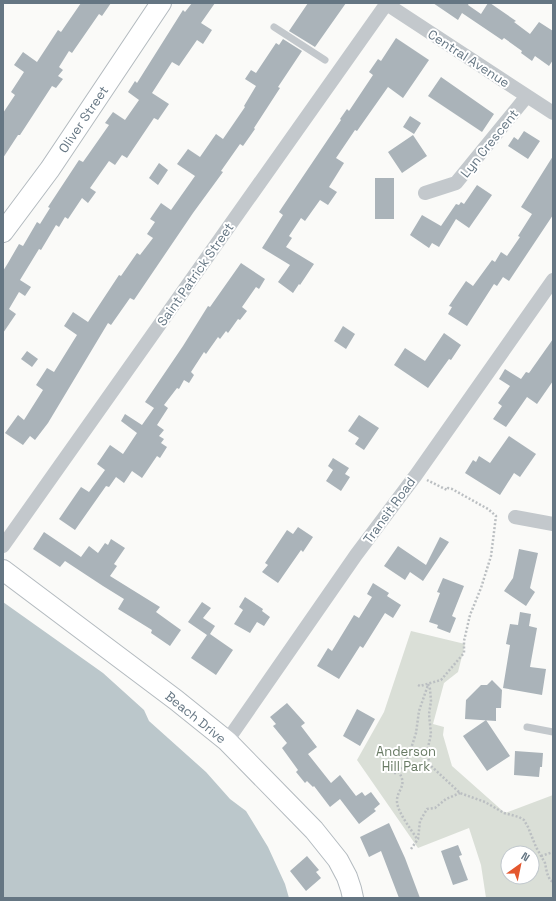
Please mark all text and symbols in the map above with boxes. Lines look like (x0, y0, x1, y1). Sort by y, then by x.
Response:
street label: Central Avenue (425, 26, 513, 91)
street label: Oliver Street (55, 82, 112, 156)
street label: Lyn Crescent (457, 106, 522, 181)
street label: Saint Patrick Street (153, 219, 237, 329)
street label: Transit Road (360, 474, 419, 547)
street label: Beach Drive (162, 688, 230, 747)
park label: Anderson Hill Park (376, 743, 436, 775)
north arrow (500, 845, 540, 885)
text: N (519, 849, 532, 864)

